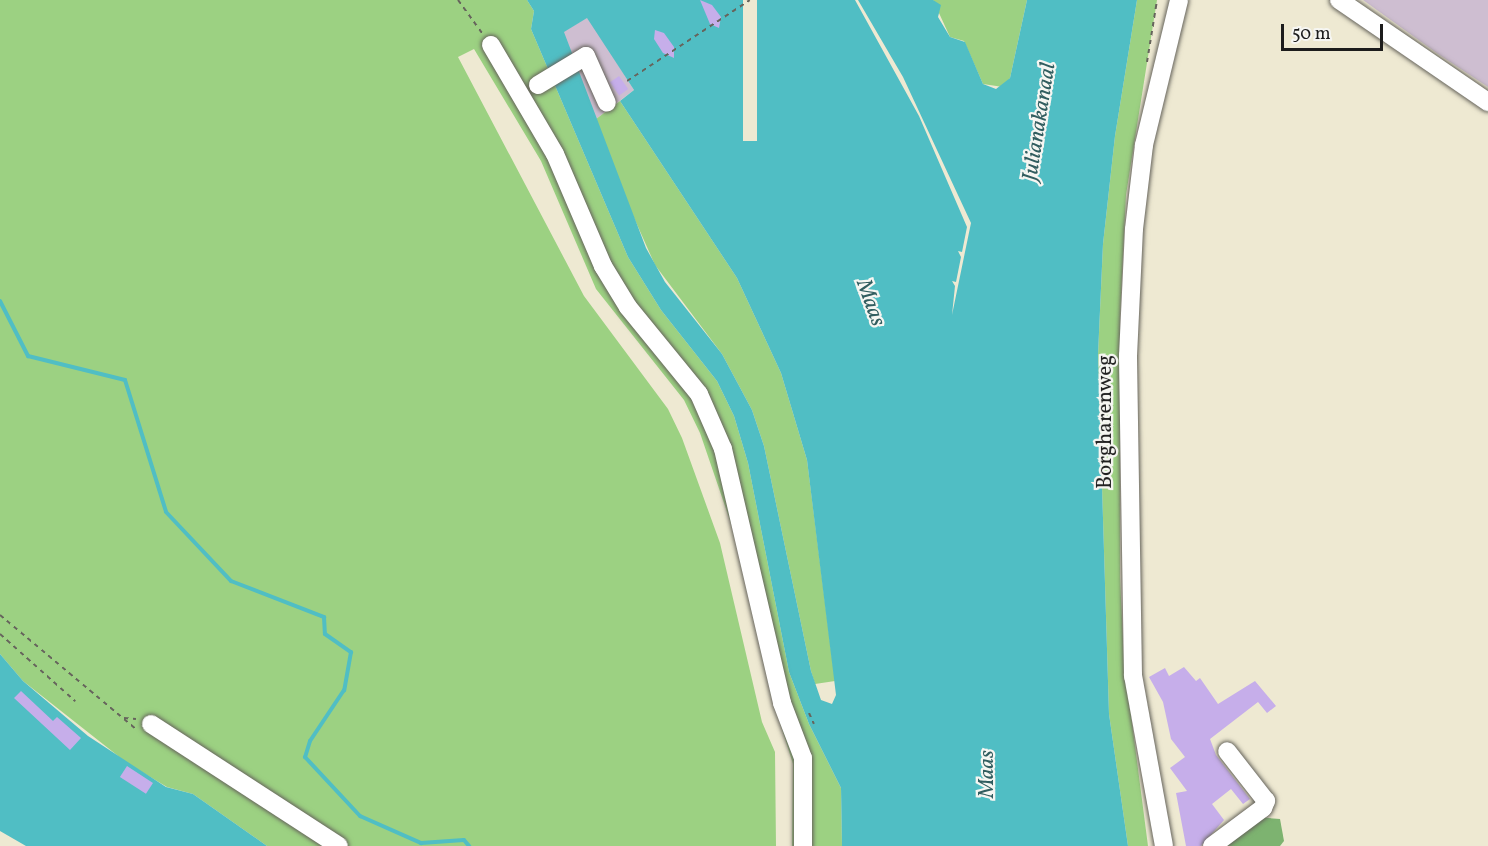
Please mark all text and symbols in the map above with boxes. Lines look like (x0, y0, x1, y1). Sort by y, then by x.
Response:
scale bar (1284, 12, 1386, 50)
text: 50 m (1292, 22, 1331, 47)
water label: Julianakanaal (1018, 61, 1062, 183)
water label: Maas (849, 276, 891, 330)
street label: Borgharenweg (1093, 355, 1119, 489)
water label: Maas (975, 750, 1001, 798)

